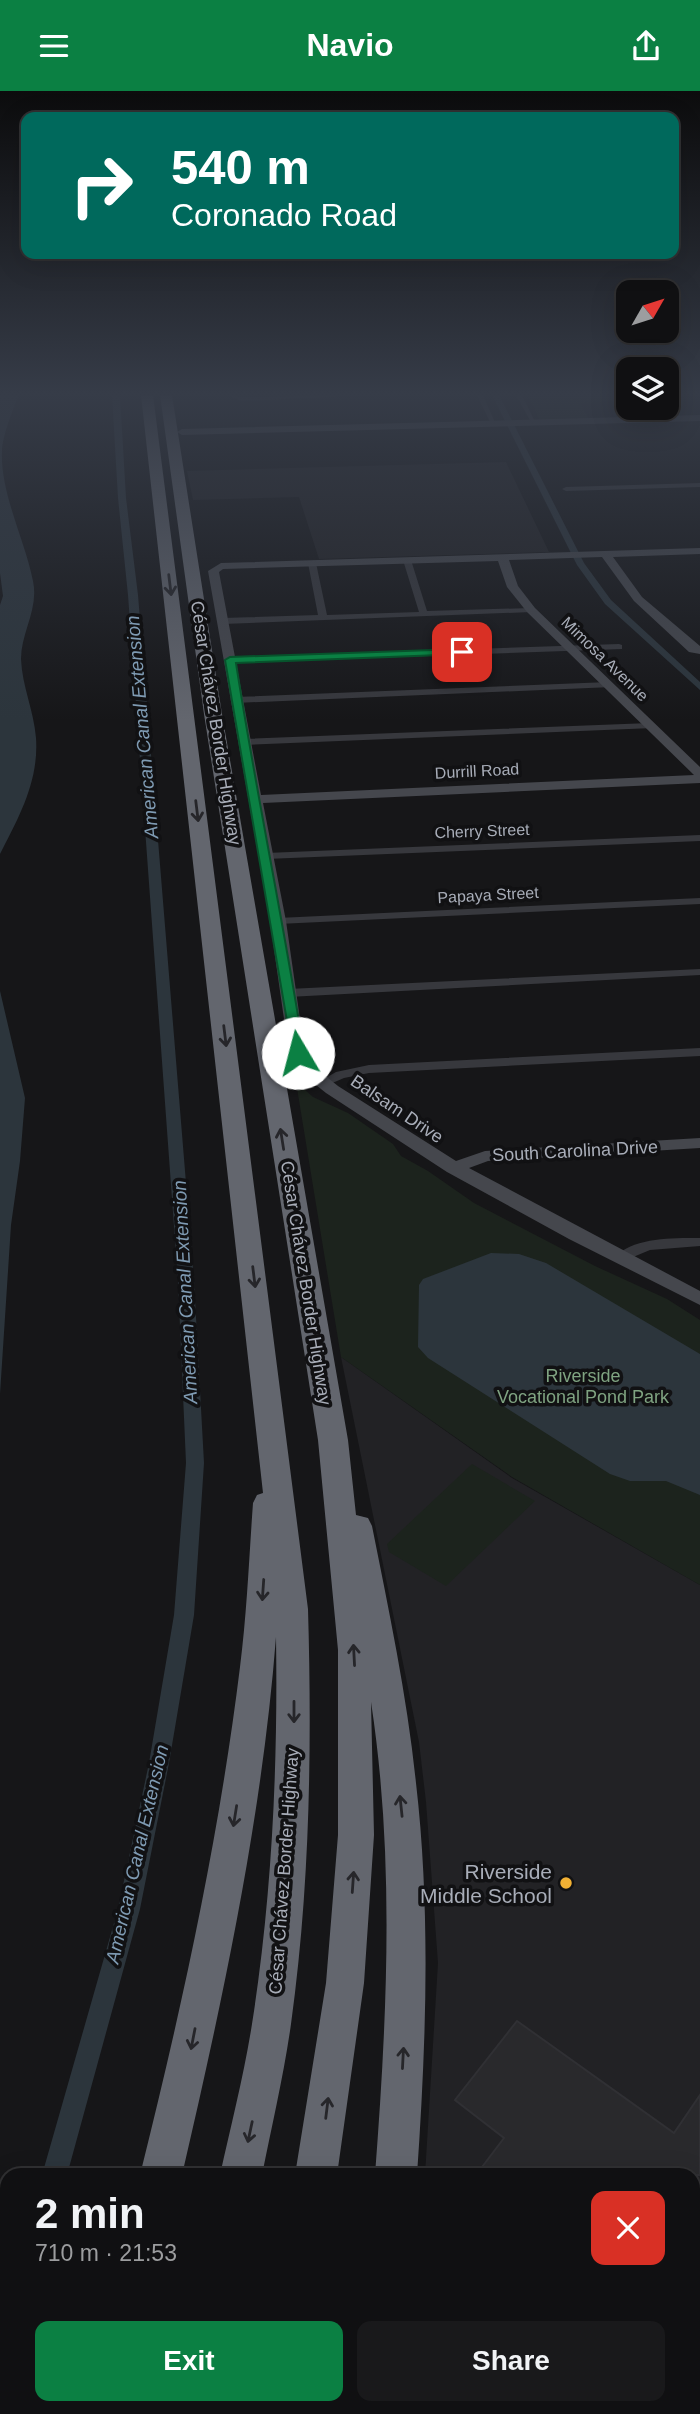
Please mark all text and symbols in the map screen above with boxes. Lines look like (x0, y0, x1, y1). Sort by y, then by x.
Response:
icon: menu (35, 27, 73, 65)
text: Navio (306, 27, 394, 63)
icon: share (627, 27, 665, 65)
icon: right (56, 140, 147, 231)
text: 540 m (171, 140, 310, 194)
text: Coronado Road (171, 197, 397, 233)
north arrow (616, 280, 679, 343)
map controls (616, 280, 679, 420)
button: layers (616, 357, 679, 420)
one-way arrow (163, 573, 176, 596)
street label: César Chávez Border Highway (187, 599, 245, 847)
street label: Mimosa Avenue (558, 613, 652, 705)
water label: American Canal Extension (122, 615, 162, 840)
pin (432, 622, 492, 682)
icon: arrive (443, 633, 481, 671)
street label: Durrill Road (434, 760, 520, 782)
one-way arrow (191, 799, 204, 821)
street label: Cherry Street (434, 821, 530, 841)
street label: Papaya Street (437, 884, 540, 906)
position arrow (261, 1016, 335, 1090)
one-way arrow (218, 1025, 231, 1047)
street label: Balsam Drive (347, 1071, 447, 1147)
one-way arrow (275, 1128, 288, 1150)
street label: South Carolina Drive (492, 1137, 658, 1165)
street label: César Chávez Border Highway (277, 1159, 335, 1407)
water label: American Canal Extension (169, 1180, 201, 1405)
one-way arrow (247, 1265, 260, 1288)
park label: Riverside Vocational Pond Park (497, 1366, 670, 1407)
one-way arrow (256, 1578, 269, 1601)
one-way arrow (348, 1643, 361, 1666)
one-way arrow (287, 1700, 301, 1723)
water label: American Canal Extension (101, 1743, 172, 1966)
street label: César Chávez Border Highway (265, 1747, 303, 1995)
one-way arrow (394, 1796, 407, 1818)
one-way arrow (228, 1804, 241, 1826)
place label: Riverside Middle School (420, 1860, 552, 1907)
one-way arrow (346, 1871, 359, 1894)
marker: Riverside Middle School (558, 1875, 574, 1891)
one-way arrow (186, 2027, 199, 2050)
one-way arrow (397, 2047, 410, 2070)
one-way arrow (321, 2097, 334, 2120)
one-way arrow (242, 2120, 256, 2143)
text: 2 min (35, 2190, 145, 2237)
button: close (591, 2191, 665, 2265)
text: 710 m · 21:53 (35, 2240, 177, 2266)
button: Exit (35, 2321, 343, 2401)
button: Share (357, 2321, 665, 2401)

